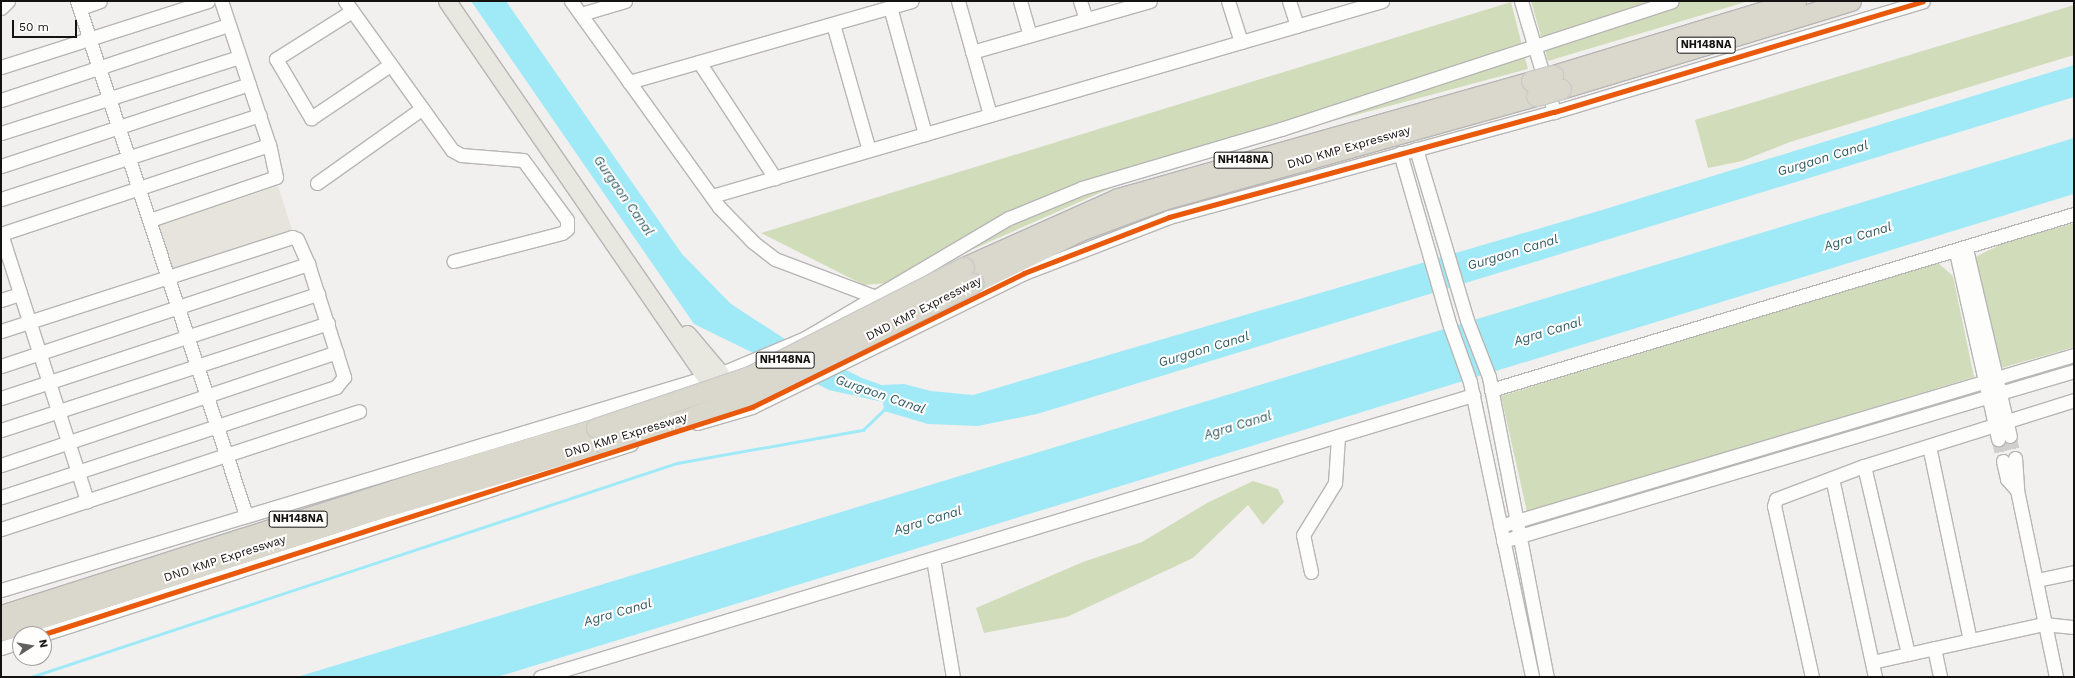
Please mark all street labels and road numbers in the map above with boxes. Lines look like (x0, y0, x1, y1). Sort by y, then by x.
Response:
road number: NH148NA (1676, 36, 1736, 54)
street label: DND KMP Expressway (1286, 123, 1412, 173)
road number: NH148NA (1213, 151, 1273, 169)
street label: DND KMP Expressway (864, 274, 984, 344)
road number: NH148NA (755, 351, 815, 369)
street label: DND KMP Expressway (563, 410, 689, 462)
road number: NH148NA (268, 510, 328, 528)
street label: DND KMP Expressway (162, 532, 288, 586)

